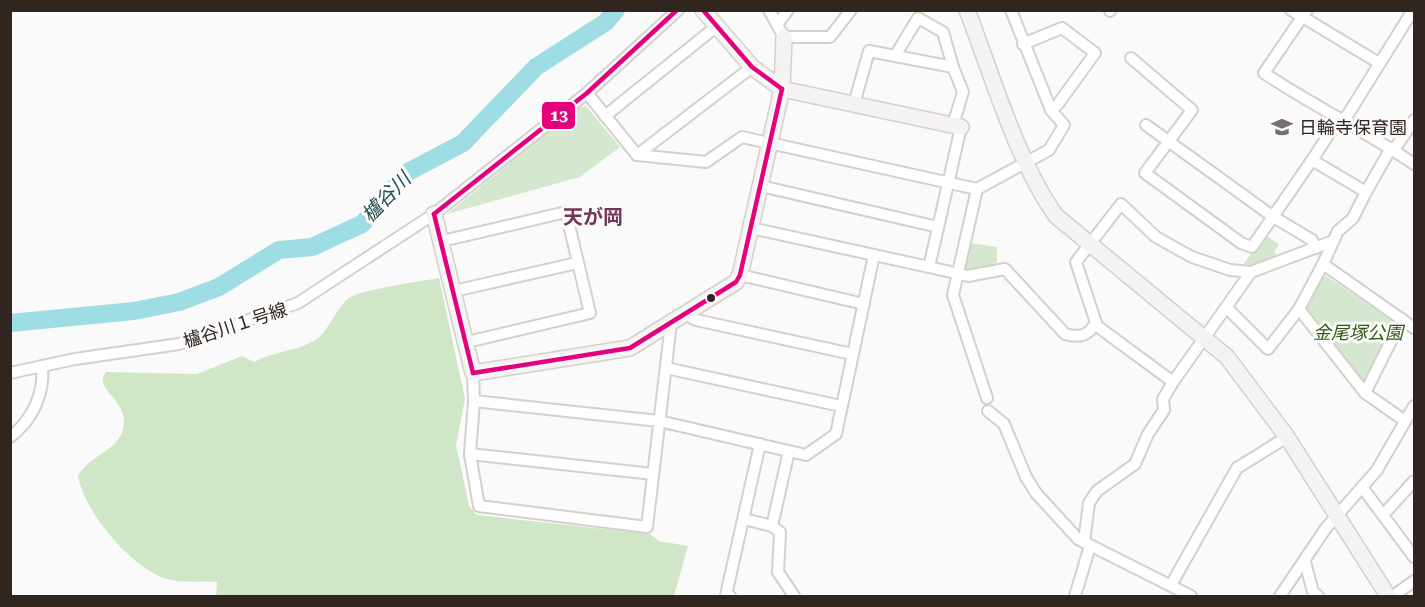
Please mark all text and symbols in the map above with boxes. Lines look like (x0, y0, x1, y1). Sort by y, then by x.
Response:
line badge: 13 (541, 101, 576, 130)
text: 13 (550, 106, 568, 125)
school or university icon: 日輪寺保育園 (1270, 115, 1294, 139)
place label: 日輪寺保育園 (1299, 117, 1407, 138)
water label: 櫨谷川 (357, 166, 417, 227)
district label: 天が岡 (563, 205, 623, 229)
unlabelled marker (705, 292, 717, 304)
street label: 櫨谷川１号線 (180, 298, 290, 352)
park label: 金尾塚公園 (1313, 322, 1406, 343)

